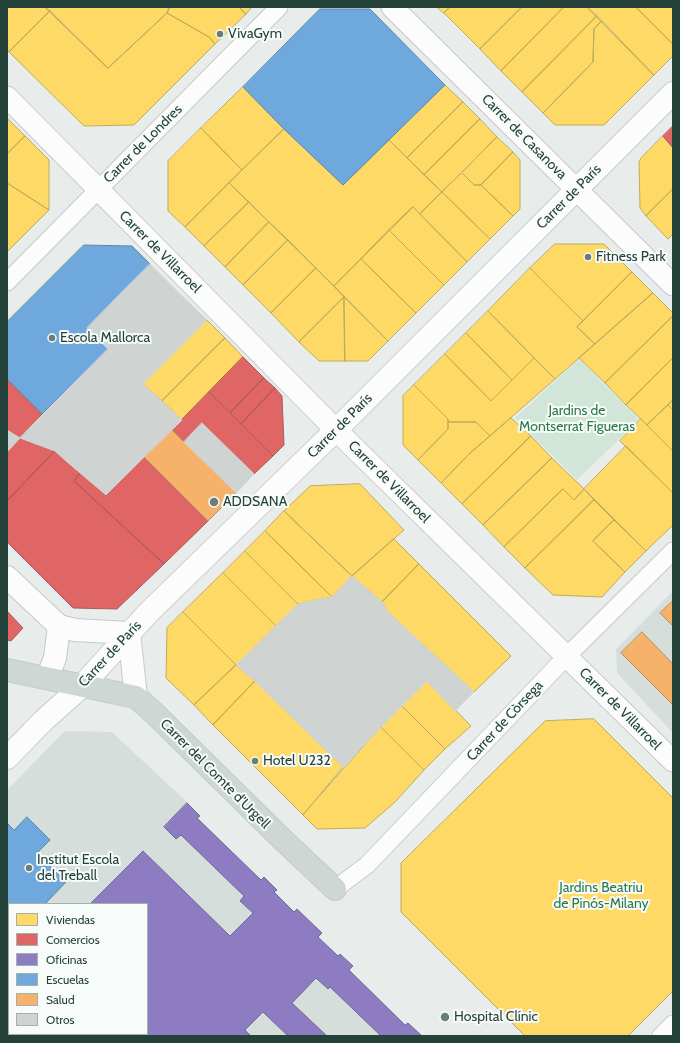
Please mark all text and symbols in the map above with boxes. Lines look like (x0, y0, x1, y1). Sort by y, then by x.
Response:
place label: VivaGym (228, 26, 282, 42)
marker: VivaGym (215, 29, 225, 39)
street label: Carrer de Casanova (478, 91, 570, 183)
street label: Carrer de Londres (100, 101, 186, 187)
street label: Carrer de París (533, 161, 605, 233)
street label: Carrer de Villarroel (115, 207, 205, 297)
place label: Fitness Park (596, 249, 666, 265)
marker: Fitness Park (583, 252, 593, 262)
place label: Escola Mallorca (60, 330, 150, 346)
marker: Escola Mallorca (47, 333, 57, 343)
street label: Carrer de París (304, 390, 376, 462)
park label: Jardins de Montserrat Figueras (519, 403, 635, 436)
street label: Carrer de Villarroel (344, 437, 434, 527)
place label: ADDSANA (223, 494, 287, 510)
marker: ADDSANA (208, 496, 220, 508)
street label: Carrer de París (75, 617, 145, 691)
street label: Carrer de Villarroel (575, 664, 665, 754)
street label: Carrer de Còrsega (463, 677, 547, 765)
street label: Carrer del Comte d'Urgell (157, 716, 273, 832)
place label: Hotel U232 (263, 753, 331, 769)
marker: Hotel U232 (250, 756, 260, 766)
place label: Institut Escola del Treball (37, 852, 119, 884)
marker: Institut Escola del Treball (24, 863, 34, 873)
park label: Jardins Beatriu de Pinós-Milany (553, 880, 649, 912)
legend (8, 903, 148, 1035)
text: Viviendas (46, 912, 95, 927)
text: Comercios (46, 932, 100, 947)
text: Oficinas (46, 952, 87, 967)
text: Escuelas (46, 972, 89, 987)
text: Salud (46, 992, 75, 1007)
place label: Hospital Clínic (454, 1009, 538, 1025)
marker: Hospital Clínic (439, 1011, 451, 1023)
text: Otros (46, 1012, 75, 1027)

